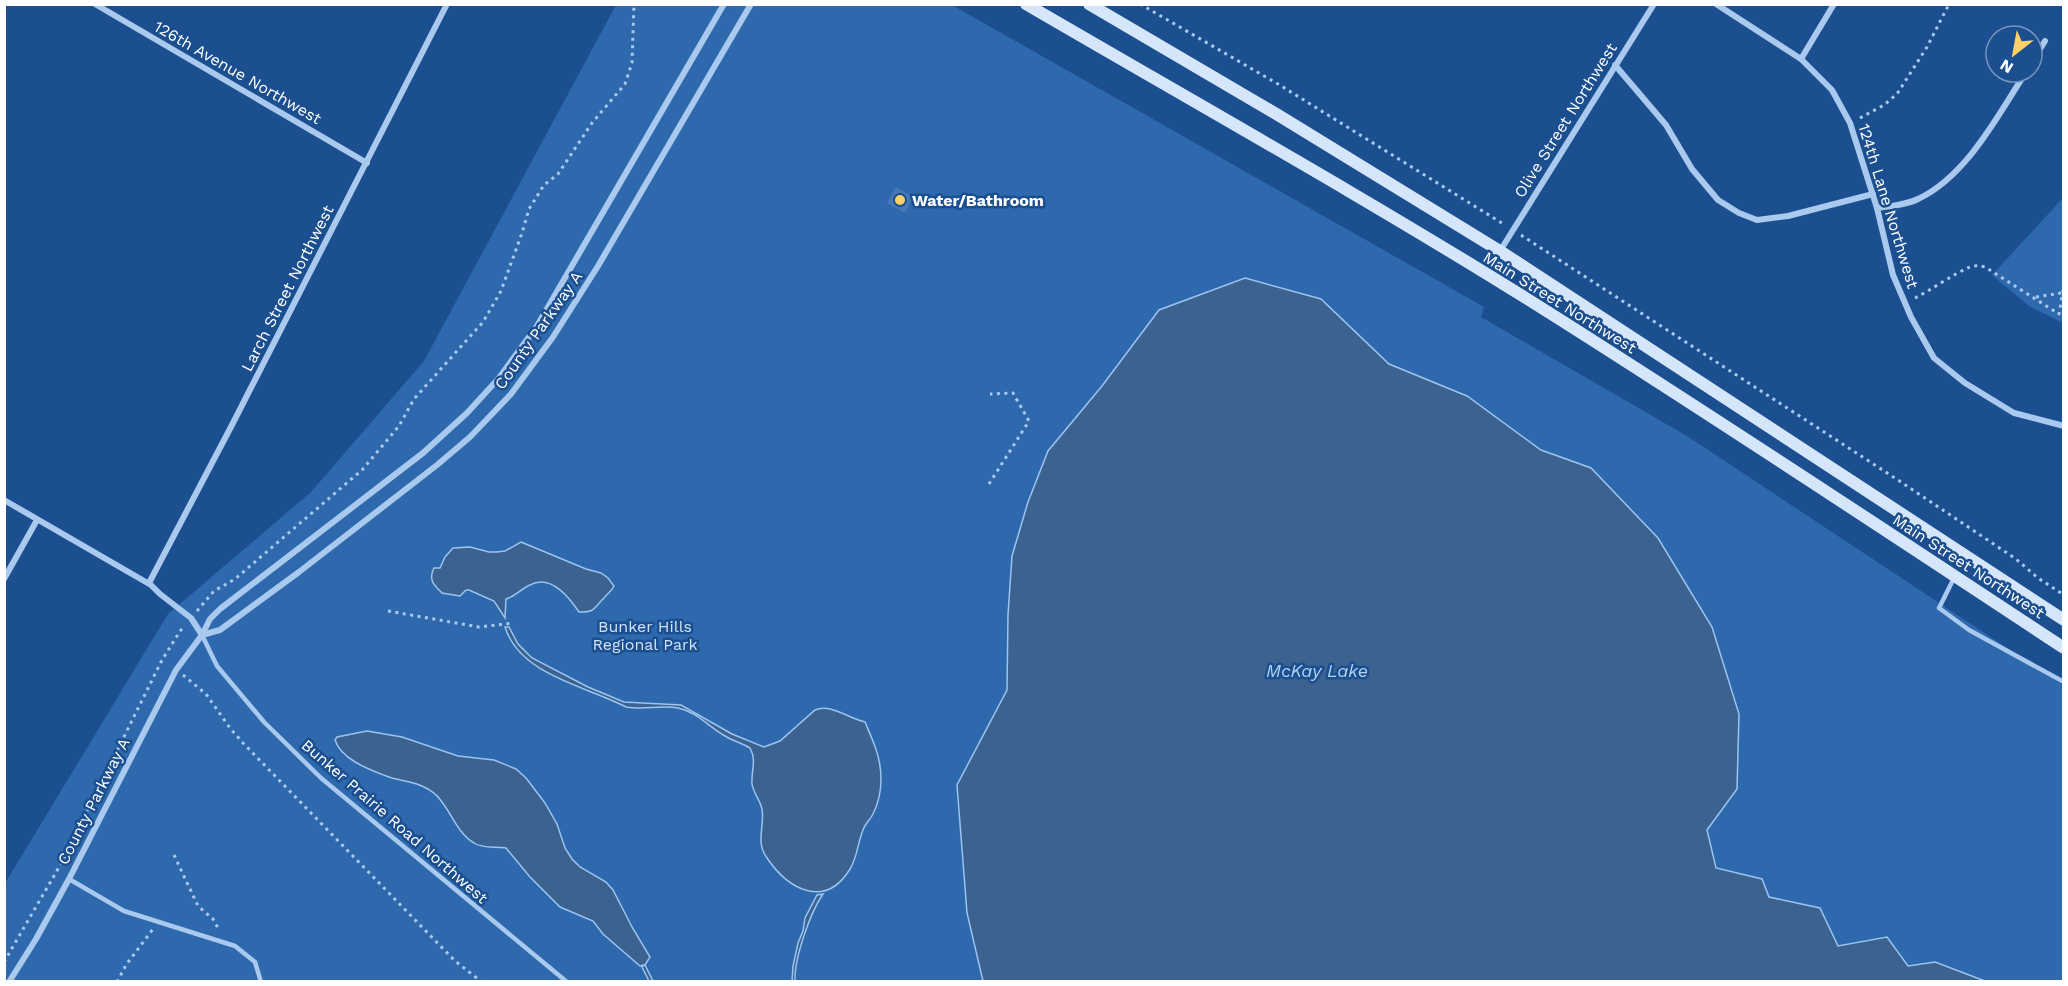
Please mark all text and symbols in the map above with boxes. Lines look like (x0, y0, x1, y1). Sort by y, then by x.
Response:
street label: 126th Avenue Northwest (151, 17, 325, 128)
north arrow (1984, 24, 2044, 84)
street label: Olive Street Northwest (1510, 39, 1621, 201)
text: N (1997, 55, 2017, 78)
street label: 124th Lane Northwest (1854, 121, 1923, 291)
place label: Water/Bathroom (912, 191, 1044, 210)
marker: Water/Bathroom (893, 193, 907, 207)
street label: Larch Street Northwest (237, 202, 338, 375)
street label: Main Street Northwest (1480, 247, 1640, 358)
street label: County Parkway A (491, 267, 587, 393)
street label: Main Street Northwest (1889, 510, 2048, 623)
park label: Bunker Hills Regional Park (592, 617, 698, 654)
water label: McKay Lake (1266, 660, 1368, 681)
street label: County Parkway A (53, 734, 134, 868)
street label: Bunker Prairie Road Northwest (298, 735, 492, 908)

